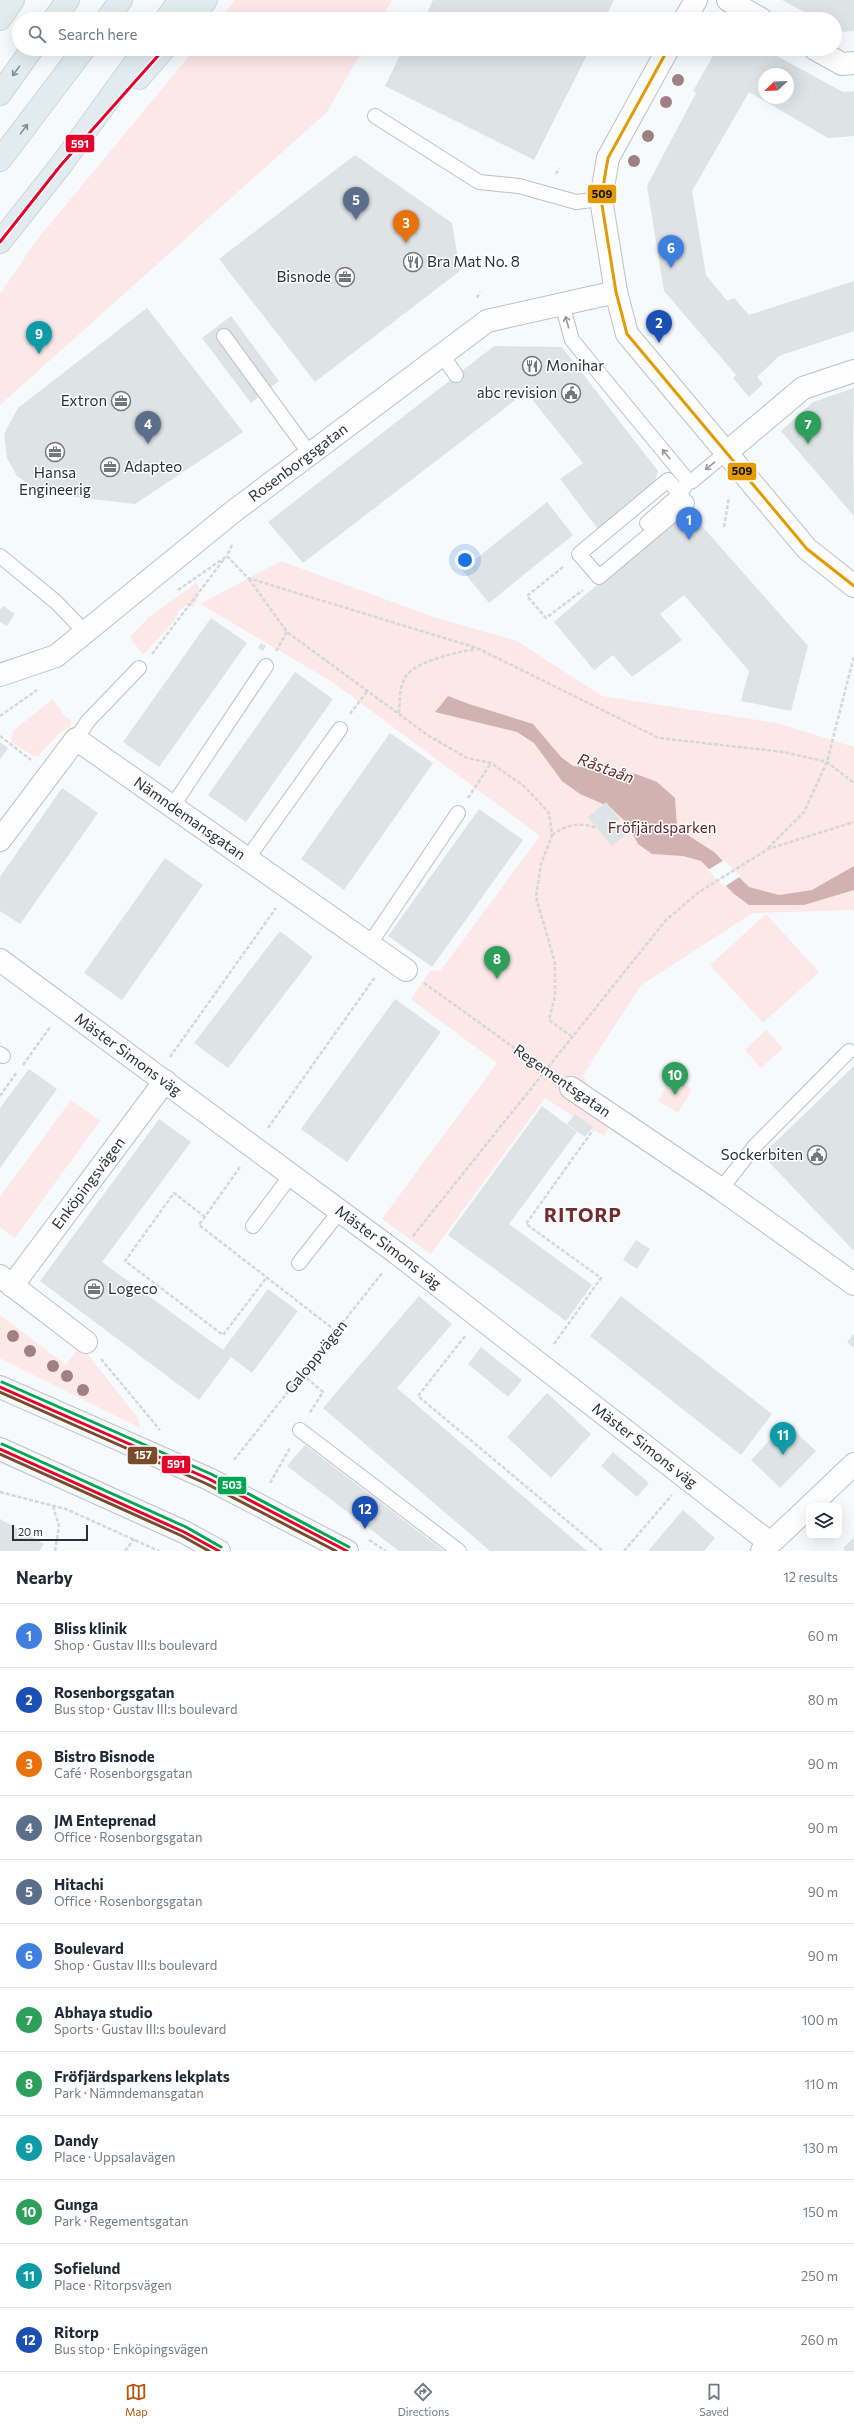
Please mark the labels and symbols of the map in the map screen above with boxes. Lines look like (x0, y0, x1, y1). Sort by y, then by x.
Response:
one-way arrow (12, 66, 20, 77)
north arrow (758, 68, 794, 104)
one-way arrow (19, 123, 28, 134)
line badge: 591 (65, 134, 95, 153)
text: 591 (71, 137, 89, 150)
line badge: 509 (587, 184, 617, 204)
pin: 5 (343, 187, 369, 220)
text: 509 (592, 187, 612, 200)
pin: 3 (393, 210, 419, 243)
pin: 6 (658, 235, 684, 268)
restaurant icon: Bra Mat No. 8 (402, 251, 424, 273)
place label: Bra Mat No. 8 (427, 252, 520, 270)
office icon: Bisnode (334, 266, 356, 288)
place label: Bisnode (277, 267, 331, 285)
pin: 2 (646, 310, 672, 343)
one-way arrow (563, 316, 570, 329)
pin: 9 (26, 321, 52, 354)
restaurant icon: Monihar (521, 355, 543, 377)
place label: Monihar (546, 356, 604, 374)
public building icon: abc revision (560, 382, 582, 404)
place label: abc revision (477, 383, 557, 401)
office icon: Extron (110, 390, 132, 412)
place label: Extron (61, 391, 107, 409)
pin: 4 (135, 411, 161, 444)
pin: 7 (795, 411, 821, 444)
street label: Rosenborgsgatan (245, 419, 351, 505)
office icon: Hansa Engineerig (44, 441, 66, 463)
one-way arrow (661, 448, 670, 459)
office icon: Adapteo (99, 456, 121, 478)
place label: Adapteo (124, 457, 182, 475)
one-way arrow (704, 462, 715, 471)
line badge: 509 (727, 462, 757, 481)
place label: Hansa Engineerig (19, 463, 91, 498)
text: 509 (732, 464, 752, 477)
pin: 1 (676, 507, 702, 540)
your location (455, 550, 475, 570)
water label: Råstaån (575, 749, 637, 786)
street label: Nämndemansgatan (131, 772, 249, 863)
park label: Fröfjärdsparken (608, 818, 716, 836)
pin: 8 (484, 946, 510, 979)
street label: Mäster Simons väg (72, 1008, 185, 1099)
street label: Regementsgatan (511, 1040, 615, 1120)
pin: 10 (662, 1062, 688, 1095)
street label: Enköpingsvägen (48, 1133, 128, 1232)
public building icon: Sockerbiten (806, 1144, 828, 1166)
place label: Sockerbiten (721, 1145, 803, 1163)
street label: Mäster Simons väg (332, 1201, 445, 1292)
district label: RITORP (544, 1203, 622, 1226)
office icon: Logeco (83, 1278, 105, 1300)
place label: Logeco (108, 1279, 158, 1297)
street label: Galoppvägen (280, 1316, 350, 1397)
street label: Mäster Simons väg (589, 1398, 701, 1491)
pin: 11 (770, 1422, 796, 1455)
line badge: 157 (127, 1446, 158, 1465)
text: 157 (134, 1448, 152, 1461)
line badge: 591 (161, 1455, 191, 1474)
text: 591 (167, 1457, 185, 1470)
line badge: 503 (217, 1476, 247, 1495)
text: 503 (222, 1478, 242, 1491)
pin: 12 (352, 1496, 378, 1529)
scale bar (12, 1523, 88, 1542)

